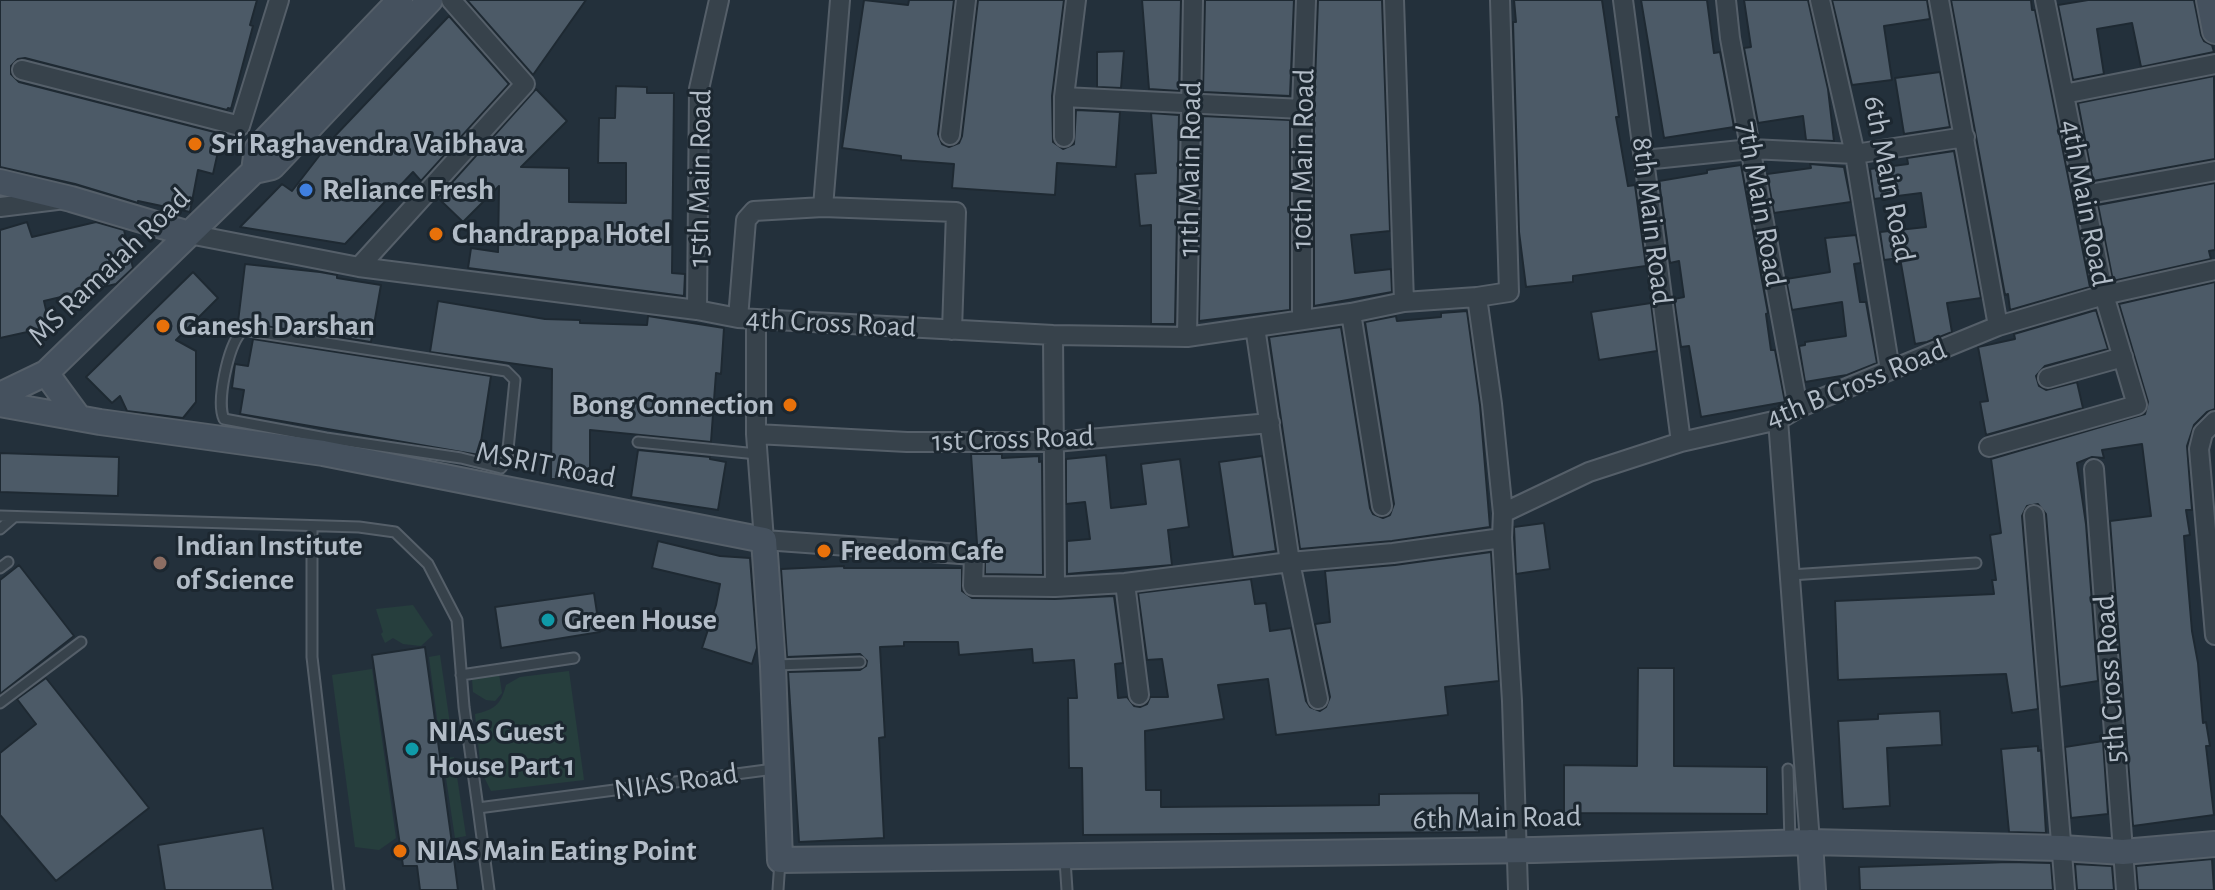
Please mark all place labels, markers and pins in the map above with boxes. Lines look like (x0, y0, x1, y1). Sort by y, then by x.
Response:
place label: Sri Raghavendra Vaibhava (211, 126, 525, 162)
marker: Sri Raghavendra Vaibhava (186, 135, 204, 153)
place label: Reliance Fresh (322, 172, 494, 208)
marker: Reliance Fresh (297, 181, 315, 199)
place label: Chandrappa Hotel (452, 216, 671, 252)
marker: Chandrappa Hotel (427, 225, 445, 243)
place label: Ganesh Darshan (179, 308, 375, 344)
marker: Ganesh Darshan (154, 317, 172, 335)
place label: Bong Connection (571, 387, 774, 423)
marker: Bong Connection (781, 396, 799, 414)
place label: Indian Institute of Science (176, 528, 363, 598)
place label: Freedom Cafe (840, 533, 1004, 569)
marker: Freedom Cafe (815, 542, 833, 560)
marker: Indian Institute of Science (151, 554, 169, 572)
place label: Green House (564, 602, 717, 638)
marker: Green House (539, 611, 557, 629)
place label: NIAS Guest House Part 1 (428, 714, 575, 784)
marker: NIAS Guest House Part 1 (403, 740, 421, 758)
place label: NIAS Main Eating Point (416, 833, 696, 869)
marker: NIAS Main Eating Point (391, 842, 409, 860)

